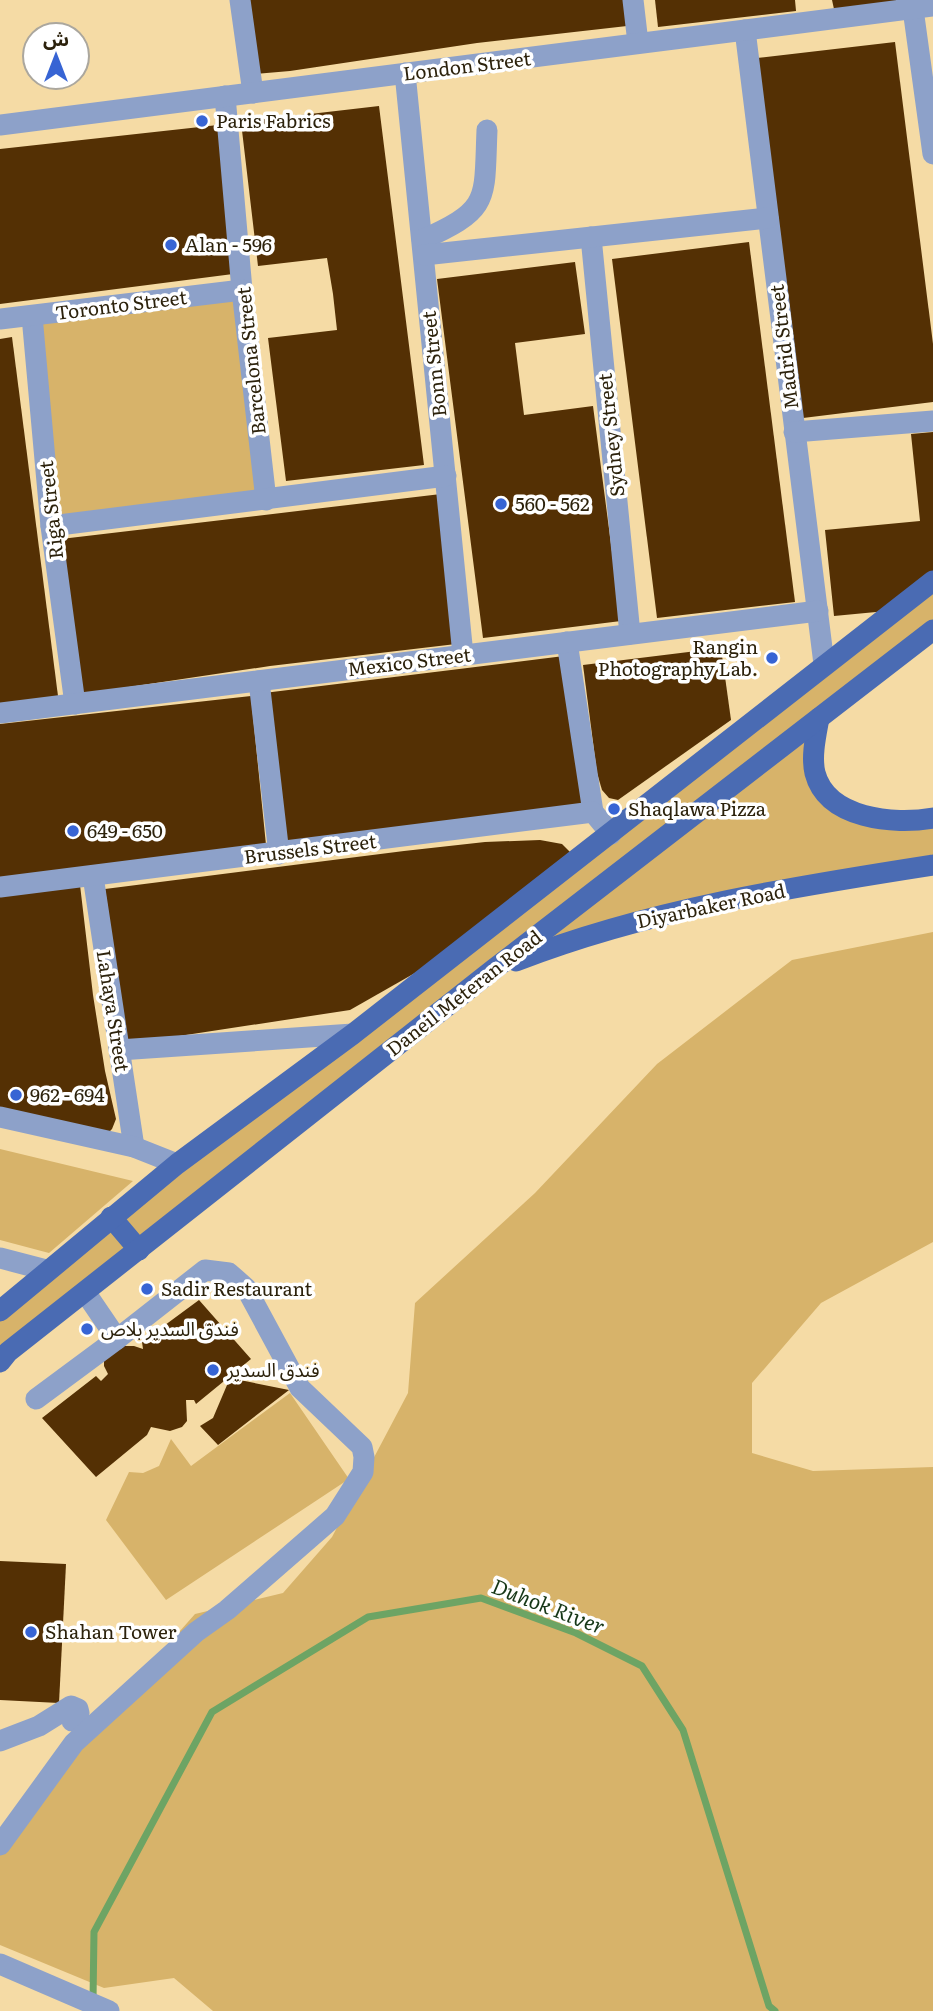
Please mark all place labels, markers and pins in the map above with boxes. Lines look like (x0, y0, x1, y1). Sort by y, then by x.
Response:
place label: Paris Fabrics (216, 106, 331, 134)
marker: Paris Fabrics (194, 113, 210, 129)
place label: Alan - 596 (185, 230, 272, 258)
marker: Alan - 596 (163, 237, 179, 253)
place label: 560 - 562 (515, 489, 590, 517)
marker: 560 - 562 (493, 496, 509, 512)
place label: Rangin Photography Lab. (598, 632, 758, 682)
marker: Rangin Photography Lab. (764, 650, 780, 666)
place label: Shaqlawa Pizza (628, 794, 767, 822)
marker: Shaqlawa Pizza (606, 801, 622, 817)
place label: 649 - 650 (87, 816, 163, 844)
marker: 649 - 650 (65, 823, 81, 839)
place label: 962 - 694 (30, 1080, 105, 1108)
marker: 962 - 694 (8, 1087, 24, 1103)
place label: Sadir Restaurant (161, 1274, 313, 1302)
marker: Sadir Restaurant (139, 1281, 155, 1297)
place label: فندق السدير بلاص (101, 1314, 239, 1342)
marker: فندق السدير بلاص (79, 1321, 95, 1337)
place label: فندق السدير (226, 1355, 320, 1383)
marker: فندق السدير (205, 1362, 221, 1378)
place label: Shahan Tower (45, 1617, 177, 1645)
marker: Shahan Tower (23, 1624, 39, 1640)

